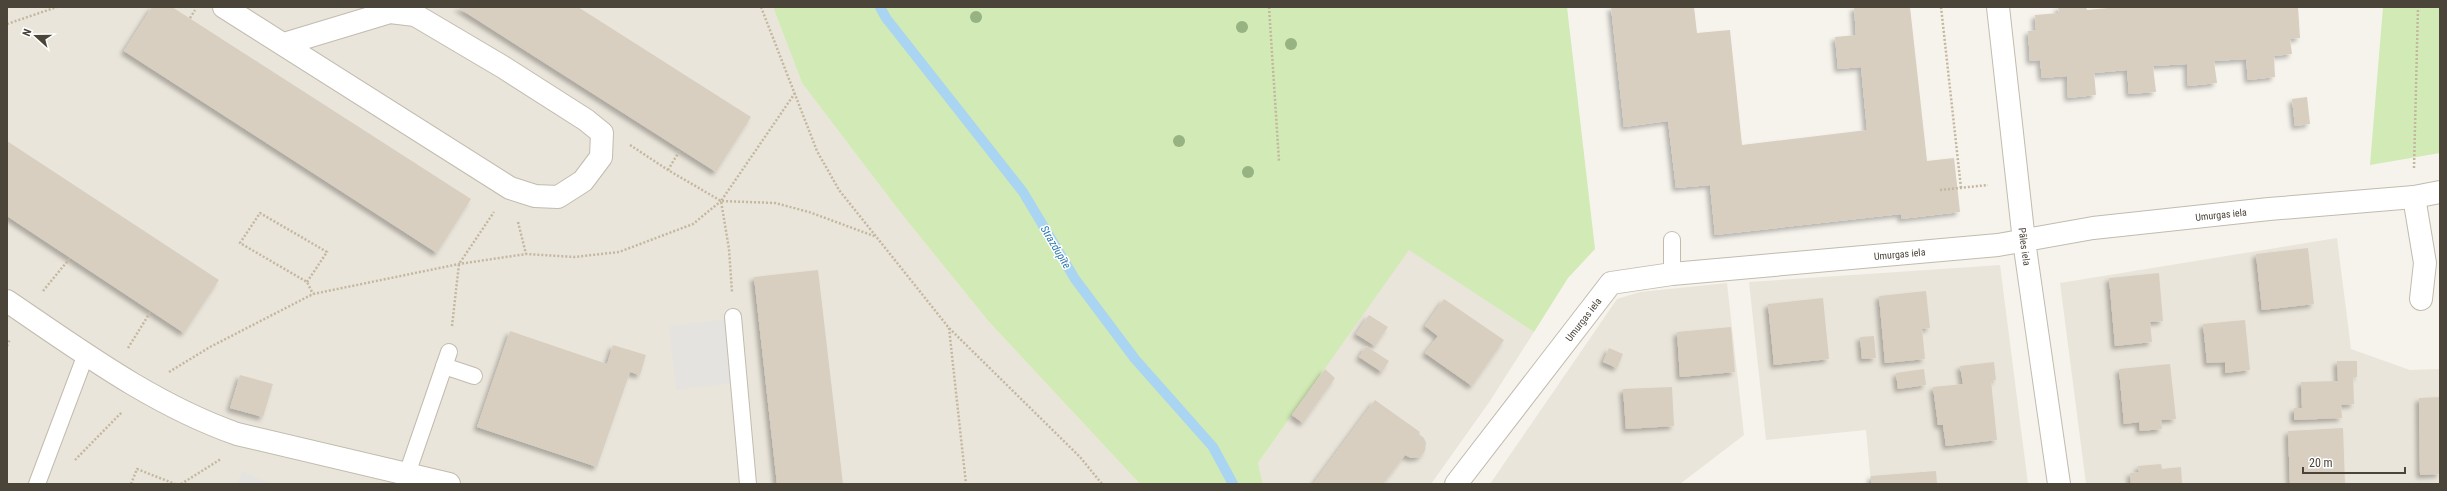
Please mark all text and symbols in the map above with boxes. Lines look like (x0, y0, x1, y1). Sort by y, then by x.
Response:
north arrow (16, 16, 56, 56)
text: N (20, 27, 34, 38)
street label: Umurgas iela (2195, 206, 2247, 223)
water label: Strazdupīte (1038, 223, 1073, 271)
street label: Pāles iela (2017, 227, 2032, 266)
street label: Umurgas iela (1873, 246, 1926, 262)
street label: Umurgas iela (1563, 296, 1604, 343)
scale bar (2303, 449, 2405, 475)
text: 20 m (2309, 456, 2333, 470)

